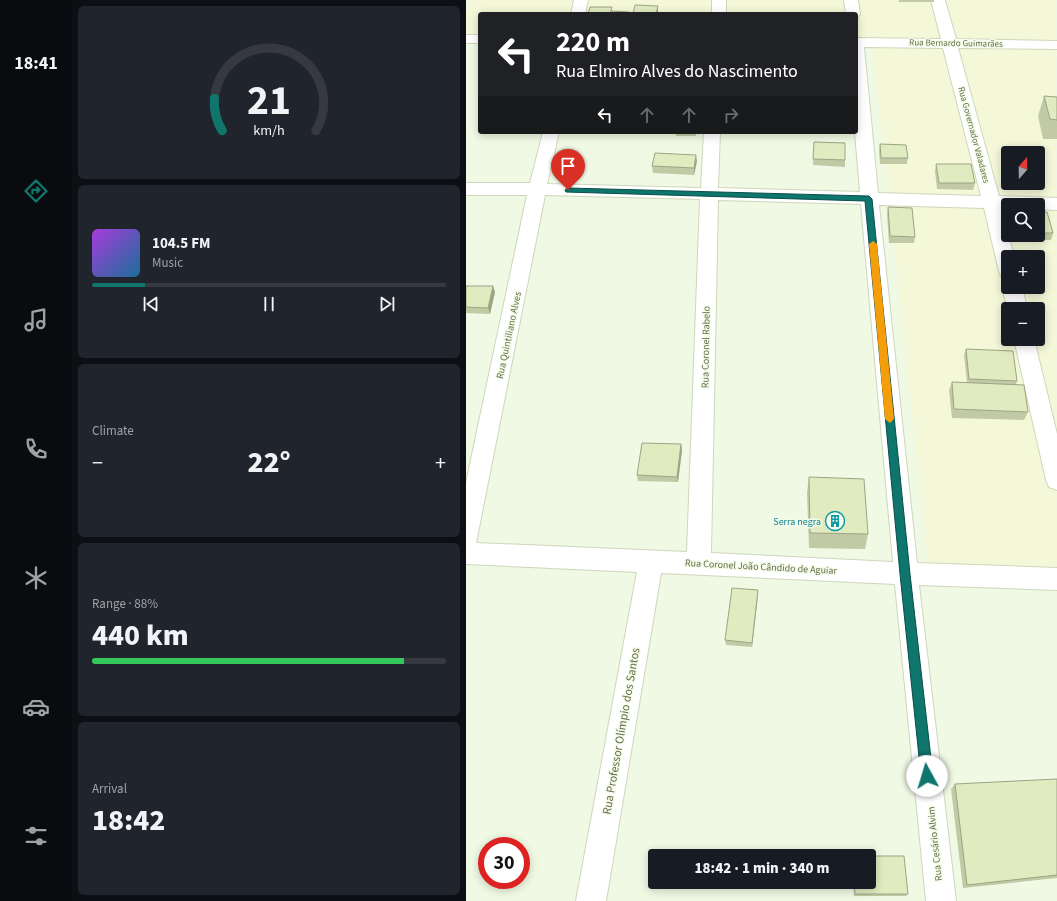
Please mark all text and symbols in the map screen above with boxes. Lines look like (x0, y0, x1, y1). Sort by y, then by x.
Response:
text: 220 m (556, 22, 630, 62)
icon: left (490, 28, 542, 80)
street label: Rua Bernardo Guimarães (909, 36, 1003, 51)
text: 18:41 (14, 51, 58, 76)
text: Rua Elmiro Alves do Nascimento (556, 59, 798, 84)
text: 21 (247, 70, 291, 130)
street label: Rua Governador Valadares (954, 85, 993, 185)
icon: left (594, 104, 616, 126)
icon: ahead (636, 104, 658, 126)
icon: ahead (678, 104, 700, 126)
icon: right (720, 104, 742, 126)
text: km/h (253, 119, 285, 140)
north arrow (1001, 146, 1045, 190)
map controls (1001, 146, 1045, 346)
pin (551, 149, 585, 190)
icon: arrive (557, 155, 579, 177)
icon: directions (22, 177, 50, 205)
button: search (1001, 198, 1045, 242)
text: 104.5 FM (152, 233, 210, 254)
button: + (1001, 250, 1045, 294)
text: Music (152, 254, 183, 272)
street label: Rua Quintiliano Alves (493, 290, 525, 380)
icon: previous (140, 293, 162, 315)
icon: pause (258, 293, 280, 315)
icon: next (376, 293, 398, 315)
button: − (1001, 302, 1045, 346)
icon: music (22, 306, 50, 334)
street label: Rua Coronel Rabelo (698, 306, 714, 388)
text: Climate (92, 422, 134, 440)
icon: phone (22, 435, 50, 463)
text: 22° (247, 441, 291, 484)
text: − (92, 447, 103, 479)
text: + (435, 447, 446, 479)
building icon: Serra negra (824, 510, 846, 532)
place label: Serra negra (773, 515, 821, 529)
street label: Rua Coronel João Cândido de Aguiar (685, 556, 838, 578)
icon: climate (22, 564, 50, 592)
text: Range · 88% (92, 595, 158, 613)
text: 440 km (92, 614, 189, 657)
street label: Rua Professor Olímpio dos Santos (598, 646, 645, 816)
icon: car (22, 693, 50, 721)
position arrow (906, 755, 948, 797)
text: Arrival (92, 780, 127, 798)
text: 18:42 (92, 799, 165, 842)
street label: Rua Cesário Alvim (924, 806, 946, 882)
icon: filters (22, 822, 50, 850)
speed limit sign: 30 (478, 837, 530, 889)
text: 18:42 · 1 min · 340 m (695, 858, 829, 879)

